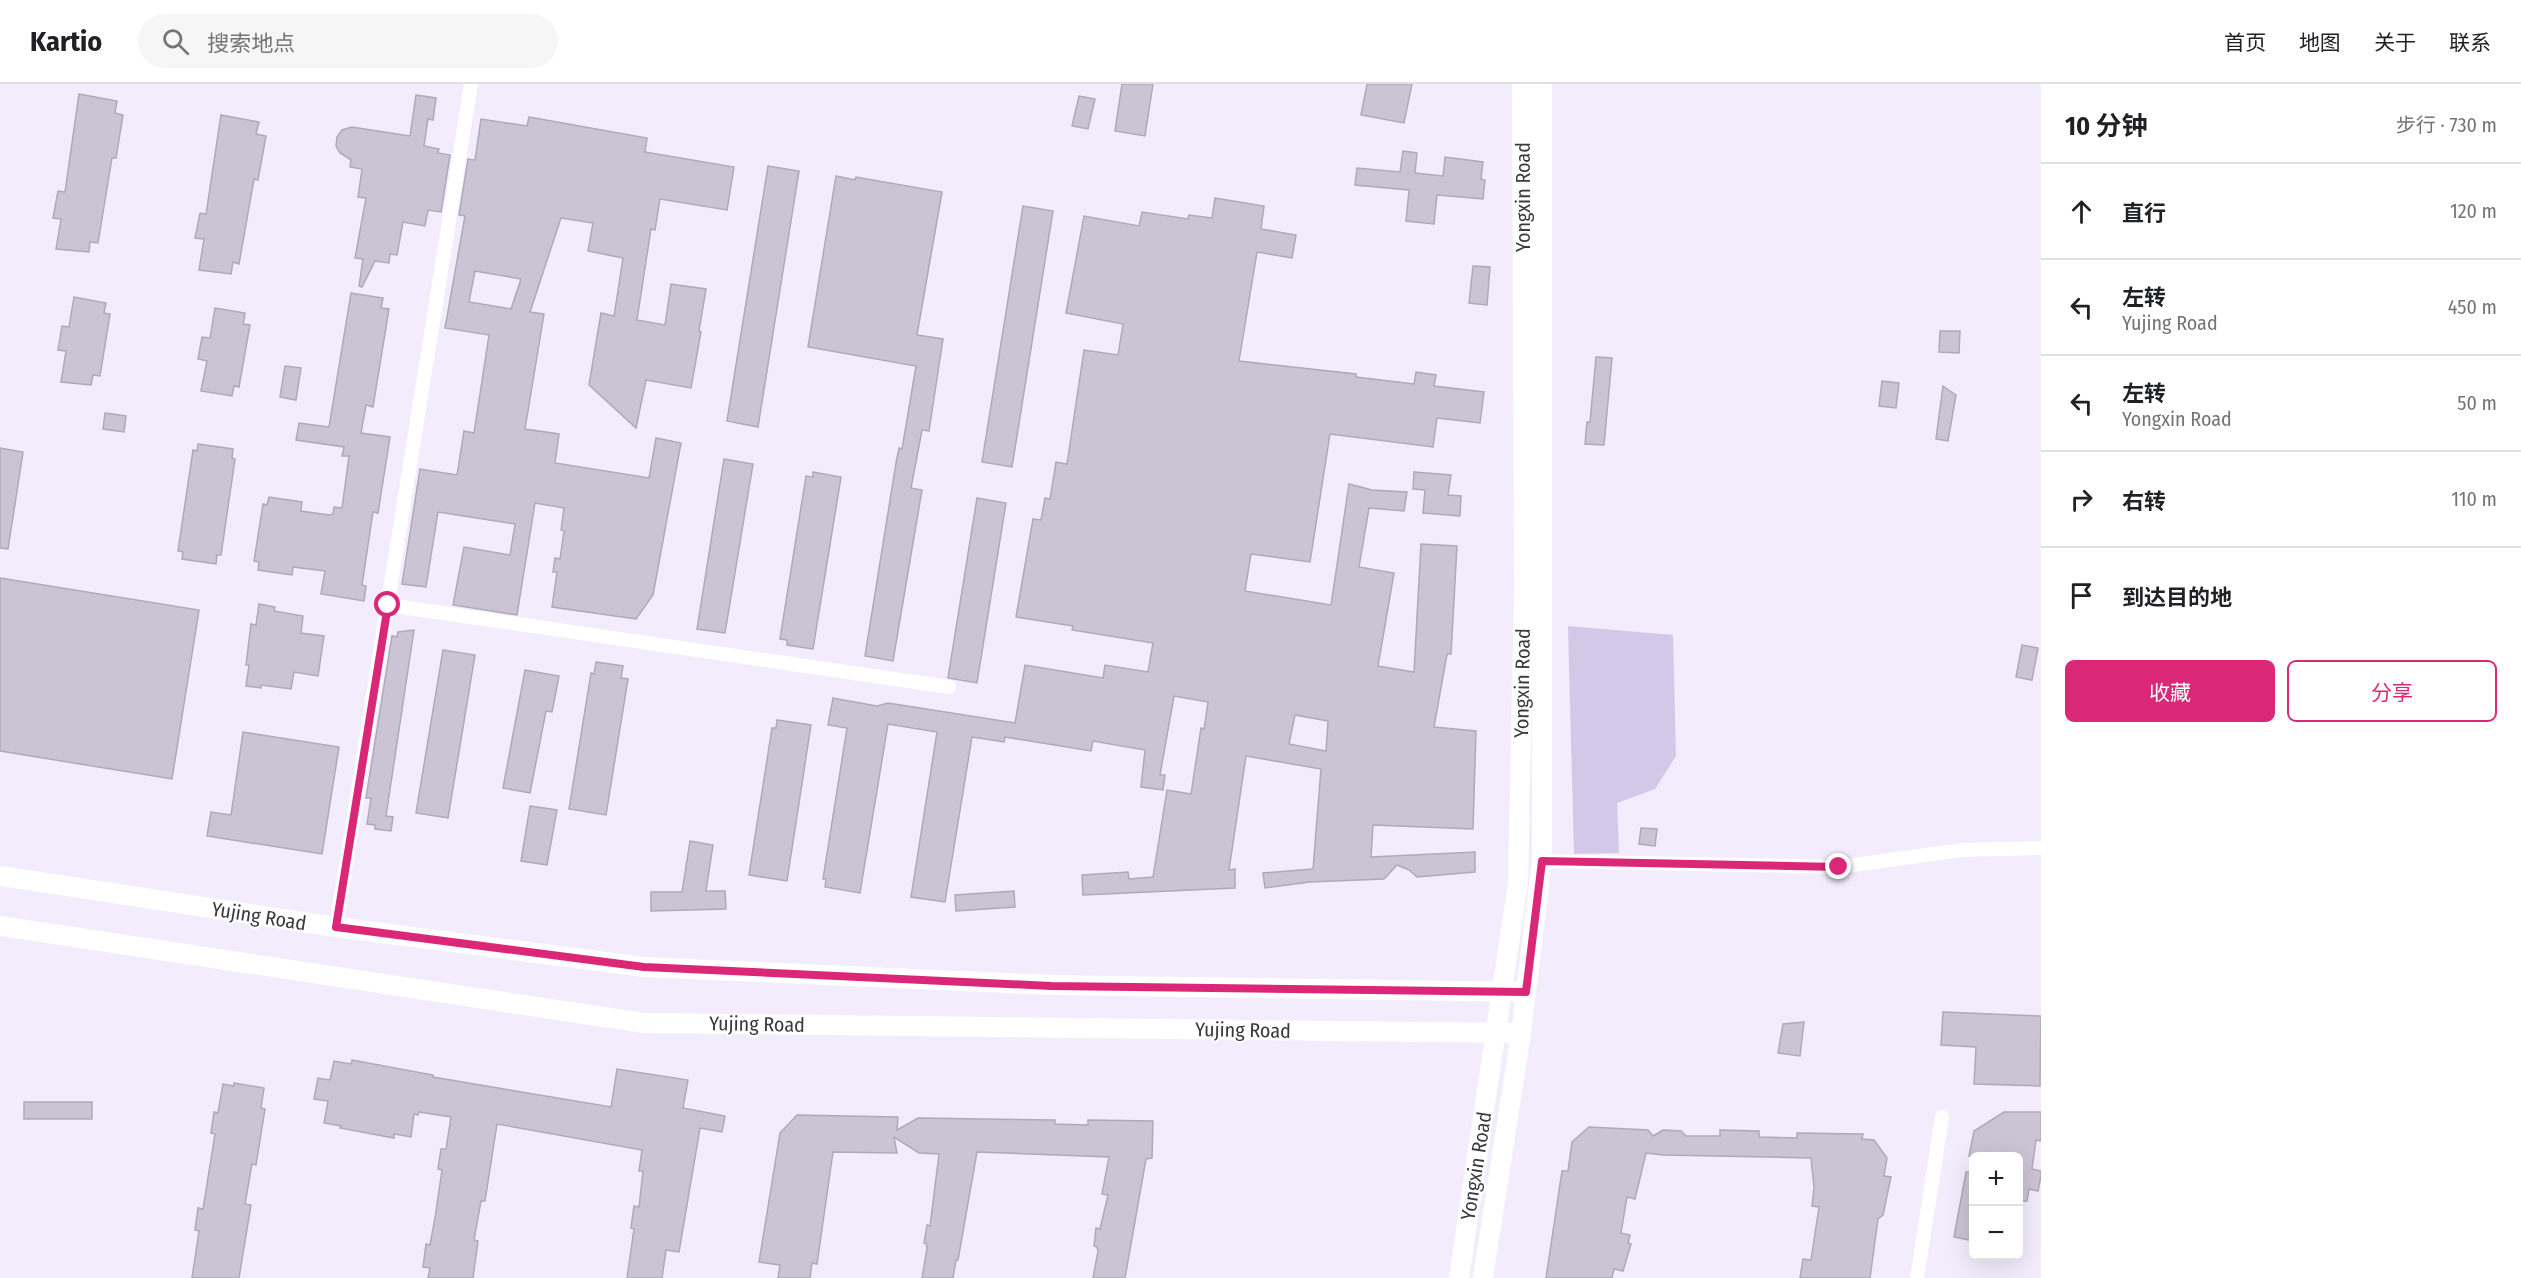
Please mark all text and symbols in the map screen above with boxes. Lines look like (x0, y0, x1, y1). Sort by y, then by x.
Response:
search box (138, 14, 558, 68)
text: Kartio (30, 25, 102, 58)
icon: search (159, 25, 192, 58)
text: 搜索地点 (207, 30, 295, 57)
text: 首页 (2224, 30, 2266, 56)
text: 地图 (2299, 30, 2341, 56)
text: 关于 (2374, 30, 2416, 56)
text: 联系 (2449, 30, 2491, 56)
text: 10 分钟 (2065, 111, 2148, 142)
text: 步行 · 730 m (2396, 113, 2497, 137)
street label: Yongxin Road (1511, 142, 1535, 252)
icon: ahead (2065, 195, 2098, 228)
text: 120 m (2450, 199, 2497, 223)
text: 直行 (2122, 200, 2166, 227)
text: 左转 (2122, 284, 2166, 311)
icon: left (2065, 291, 2098, 324)
text: 450 m (2448, 295, 2497, 319)
text: Yujing Road (2122, 311, 2218, 335)
text: 左转 (2122, 380, 2166, 407)
icon: left (2065, 387, 2098, 420)
text: 50 m (2457, 391, 2497, 415)
text: Yongxin Road (2122, 407, 2232, 431)
icon: right (2065, 483, 2098, 516)
text: 110 m (2451, 487, 2497, 511)
text: 右转 (2122, 488, 2166, 515)
icon: arrive (2065, 579, 2098, 612)
text: 到达目的地 (2122, 584, 2232, 611)
route start (374, 591, 400, 617)
street label: Yongxin Road (1509, 628, 1535, 738)
button: 收藏 (2065, 660, 2275, 722)
button: 分享 (2287, 660, 2497, 722)
route end (1825, 853, 1851, 879)
street label: Yujing Road (210, 897, 308, 935)
street label: Yujing Road (709, 1011, 805, 1037)
street label: Yujing Road (1195, 1017, 1291, 1043)
street label: Yongxin Road (1456, 1110, 1496, 1222)
map controls (1969, 1152, 2023, 1260)
button: + (1969, 1152, 2023, 1206)
button: − (1969, 1206, 2023, 1260)

